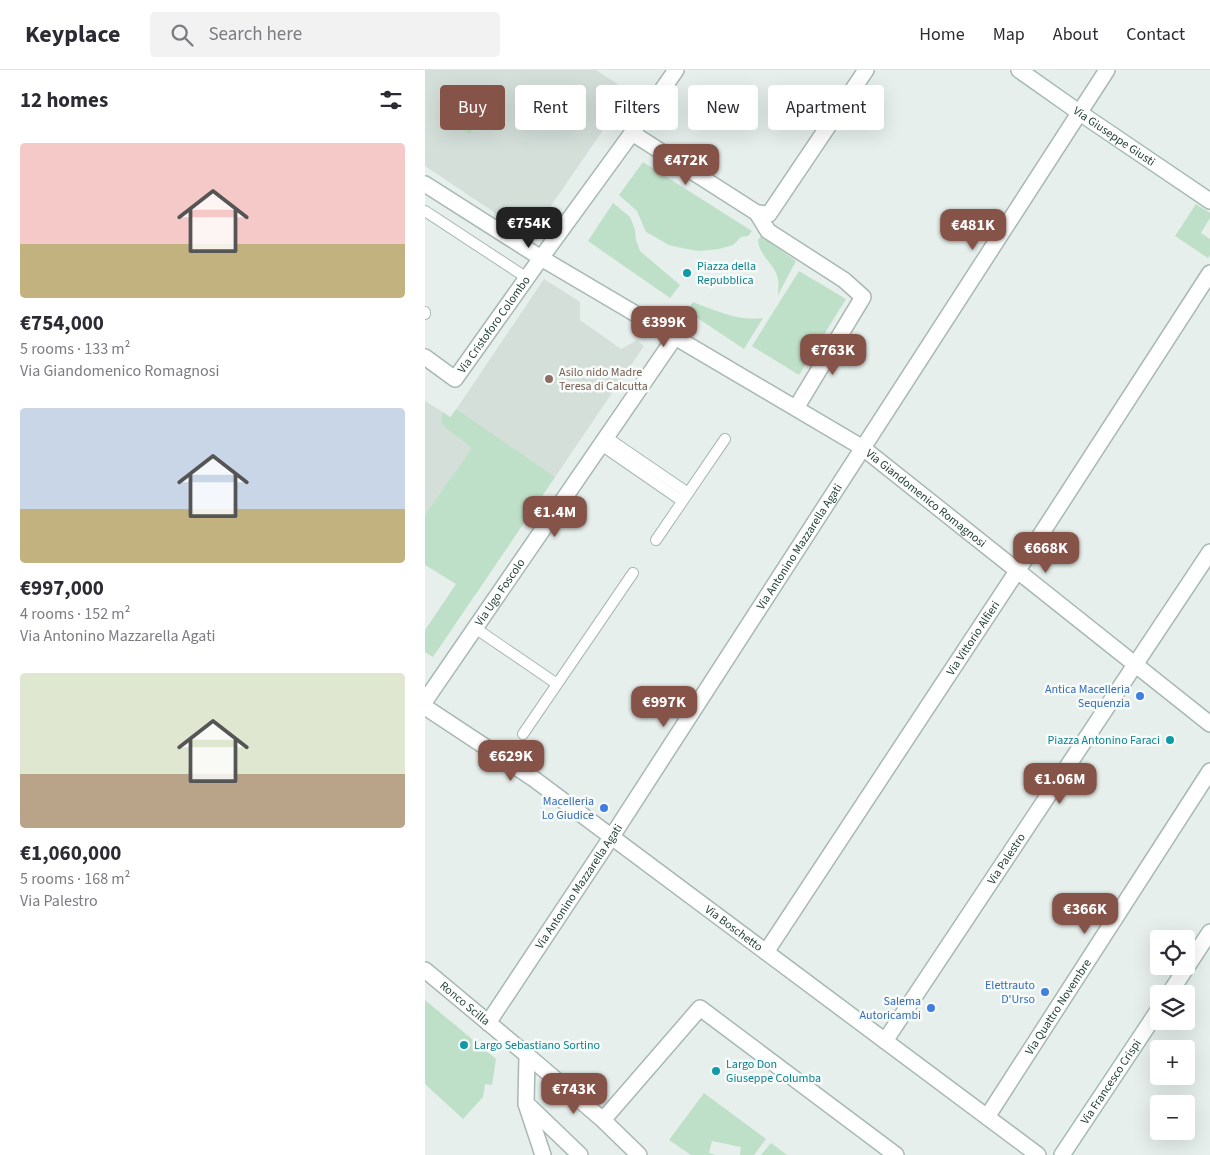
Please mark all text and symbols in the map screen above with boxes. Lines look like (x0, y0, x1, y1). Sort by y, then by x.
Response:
search box (150, 12, 500, 57)
text: Keyplace (25, 17, 120, 52)
icon: search (168, 21, 196, 49)
text: Search here (208, 21, 302, 48)
text: Home (919, 22, 965, 47)
text: Map (993, 22, 1025, 47)
text: About (1053, 22, 1098, 47)
text: Contact (1126, 22, 1185, 47)
text: 12 homes (20, 85, 108, 115)
chip: Buy (440, 85, 505, 130)
chip: Rent (515, 85, 586, 130)
chip: Filters (596, 85, 678, 130)
chip: New (688, 85, 758, 130)
chip: Apartment (768, 85, 884, 130)
icon: filters (377, 86, 405, 114)
street label: Via Giuseppe Giusti (1069, 103, 1158, 171)
pin: €472K (651, 144, 721, 186)
text: €472K (664, 149, 708, 171)
icon: home (168, 176, 258, 266)
pin: €754K (494, 206, 564, 249)
pin: €481K (938, 208, 1008, 251)
text: €754K (507, 212, 551, 234)
text: €481K (951, 214, 995, 236)
place label: Piazza della Repubblica (697, 258, 756, 289)
marker: Piazza della Repubblica (681, 267, 693, 279)
street label: Via Cristoforo Colombo (454, 273, 535, 377)
pin: €399K (629, 306, 699, 348)
text: €754,000 (20, 308, 104, 338)
text: €399K (642, 311, 686, 333)
pin: €763K (798, 334, 868, 376)
text: 5 rooms · 133 m² (20, 338, 130, 360)
text: €763K (811, 339, 855, 361)
text: Via Giandomenico Romagnosi (20, 360, 219, 382)
place label: Asilo nido Madre Teresa di Calcutta (559, 364, 648, 395)
marker: Asilo nido Madre Teresa di Calcutta (543, 373, 555, 385)
icon: home (168, 441, 258, 531)
street label: Via Giandomenico Romagnosi (862, 445, 990, 552)
street label: Via Antonino Mazzarella Agati (753, 481, 847, 613)
pin: €1.4M (520, 496, 590, 538)
text: €1.4M (534, 501, 576, 523)
pin: €668K (1011, 532, 1081, 574)
text: €668K (1024, 537, 1068, 559)
street label: Via Ugo Foscolo (471, 555, 529, 630)
text: €997,000 (20, 573, 104, 603)
street label: Via Vittorio Alfieri (943, 598, 1004, 679)
text: 4 rooms · 152 m² (20, 603, 130, 625)
text: Via Antonino Mazzarella Agati (20, 625, 216, 647)
place label: Antica Macelleria Sequenzia (1045, 681, 1130, 712)
pin: €997K (629, 686, 699, 728)
marker: Antica Macelleria Sequenzia (1134, 690, 1146, 702)
text: €997K (642, 691, 686, 713)
icon: home (168, 706, 258, 796)
place label: Piazza Antonino Faraci (1047, 732, 1160, 749)
marker: Piazza Antonino Faraci (1164, 734, 1176, 746)
pin: €629K (476, 740, 546, 782)
text: €629K (489, 745, 533, 767)
pin: €1.06M (1019, 762, 1101, 805)
text: €1.06M (1035, 768, 1085, 790)
place label: Macelleria Lo Giudice (542, 793, 594, 824)
marker: Macelleria Lo Giudice (598, 802, 610, 814)
street label: Via Antonino Mazzarella Agati (531, 821, 627, 953)
street label: Via Palestro (983, 830, 1030, 888)
text: €1,060,000 (20, 838, 121, 868)
text: 5 rooms · 168 m² (20, 868, 130, 890)
text: Via Palestro (20, 890, 98, 912)
pin: €366K (1050, 892, 1120, 935)
text: €366K (1063, 898, 1107, 920)
street label: Via Boschetto (701, 901, 766, 956)
map controls (1150, 930, 1195, 1140)
button: locate (1150, 930, 1195, 975)
street label: Via Quattro Novembre (1021, 956, 1096, 1058)
place label: Elettrauto D'Urso (985, 977, 1035, 1008)
street label: Ronco Scilla (436, 978, 493, 1030)
button: layers (1150, 985, 1195, 1030)
marker: Elettrauto D'Urso (1039, 986, 1051, 998)
place label: Salema Autoricambi (860, 993, 921, 1024)
marker: Salema Autoricambi (925, 1002, 937, 1014)
street label: Via Francesco Crispi (1077, 1036, 1146, 1128)
place label: Largo Sebastiano Sortino (474, 1037, 600, 1054)
marker: Largo Sebastiano Sortino (458, 1039, 470, 1051)
button: + (1150, 1040, 1195, 1085)
place label: Largo Don Giuseppe Columba (726, 1056, 821, 1087)
marker: Largo Don Giuseppe Columba (710, 1065, 722, 1077)
pin: €743K (539, 1072, 609, 1115)
text: €743K (552, 1078, 596, 1100)
button: − (1150, 1095, 1195, 1140)

